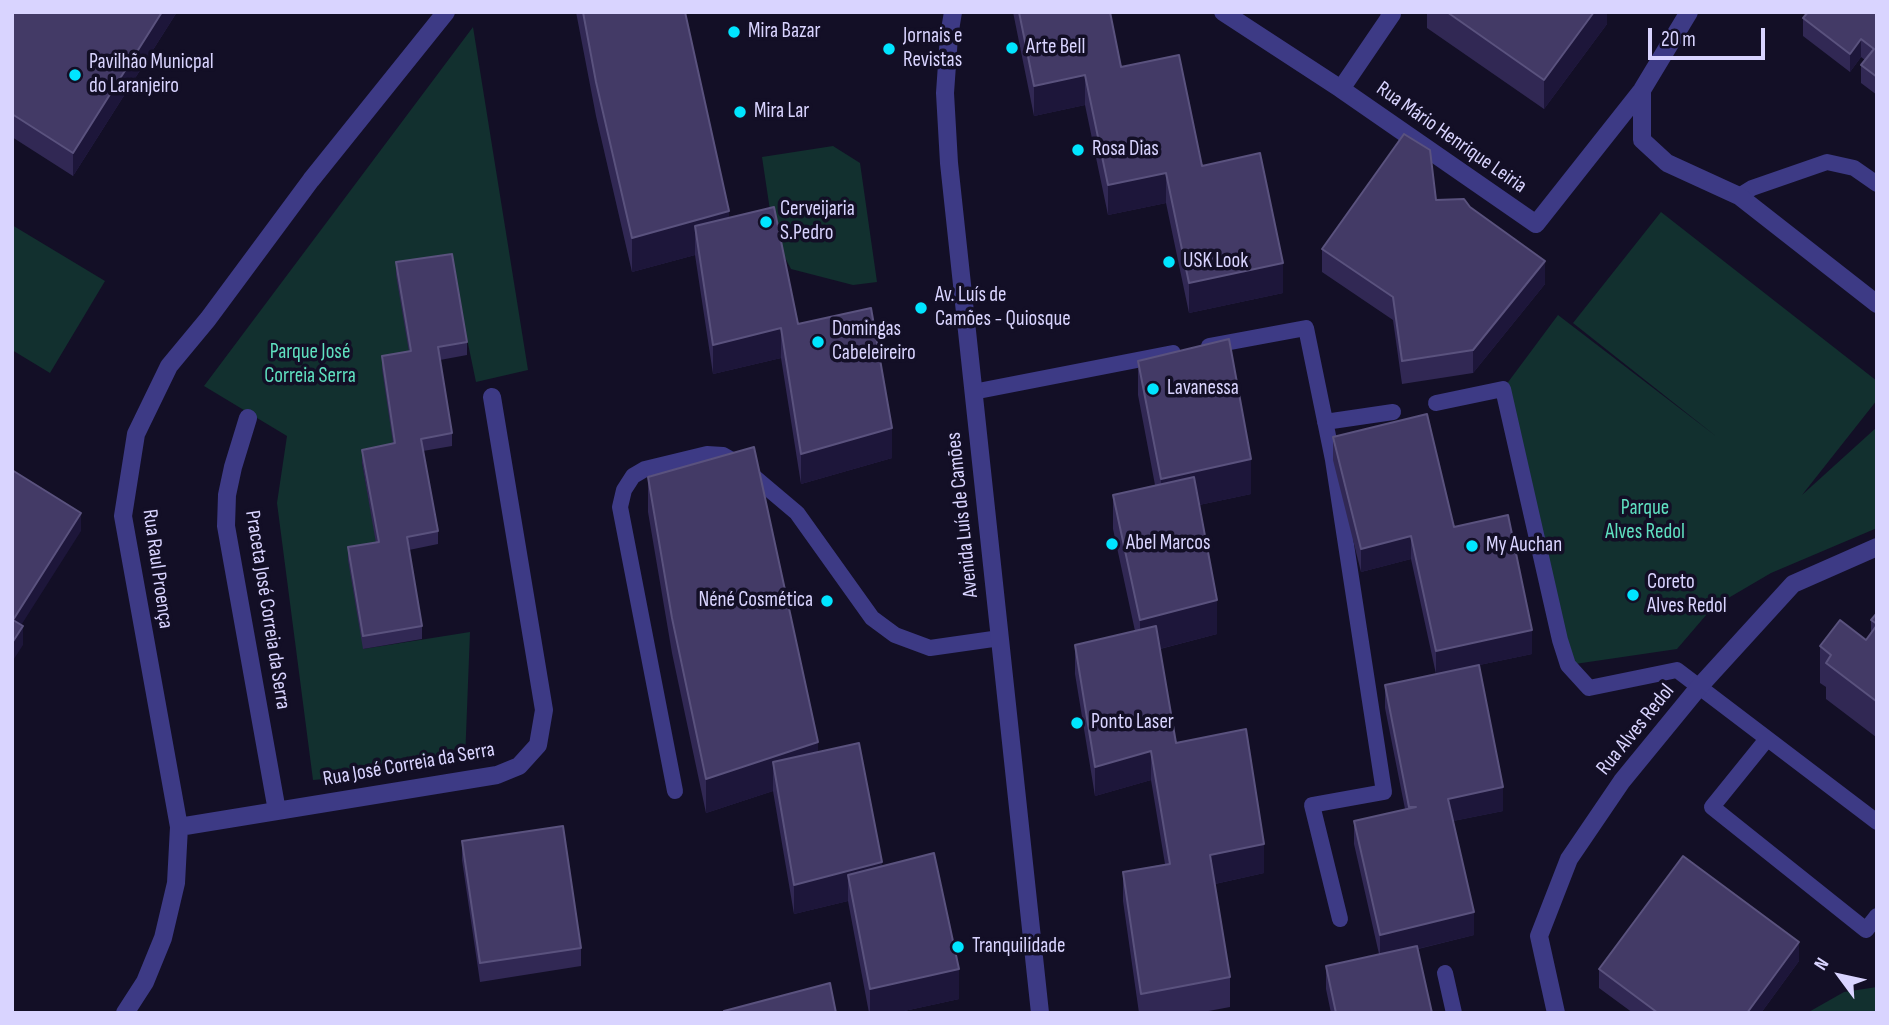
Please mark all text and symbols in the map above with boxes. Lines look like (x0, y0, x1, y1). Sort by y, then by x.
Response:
scale bar (1651, 14, 1768, 58)
place label: Mira Bazar (748, 19, 821, 45)
marker: Mira Bazar (726, 24, 742, 40)
place label: Jornais e Revistas (903, 24, 962, 74)
text: 20 m (1661, 27, 1696, 52)
place label: Arte Bell (1026, 35, 1085, 61)
marker: Arte Bell (1004, 40, 1020, 56)
marker: Jornais e Revistas (881, 41, 897, 57)
place label: Pavilhão Municpal do Laranjeiro (89, 50, 214, 100)
marker: Pavilhão Municpal do Laranjeiro (67, 67, 83, 83)
street label: Rua Mário Henrique Leiria (1371, 77, 1531, 199)
place label: Mira Lar (754, 99, 809, 125)
marker: Mira Lar (732, 104, 748, 120)
place label: Rosa Dias (1092, 137, 1159, 163)
marker: Rosa Dias (1070, 142, 1086, 158)
place label: Cerveijaria S.Pedro (780, 197, 855, 247)
marker: Cerveijaria S.Pedro (758, 214, 774, 230)
place label: USK Look (1183, 249, 1248, 275)
marker: USK Look (1161, 254, 1177, 270)
place label: Av. Luís de Camões - Quiosque (935, 283, 1071, 333)
marker: Av. Luís de Camões - Quiosque (913, 300, 929, 316)
place label: Domingas Cabeleireiro (832, 317, 916, 367)
marker: Domingas Cabeleireiro (810, 334, 826, 350)
park label: Parque José Correia Serra (264, 340, 356, 390)
place label: Lavanessa (1167, 376, 1239, 402)
marker: Lavanessa (1145, 381, 1161, 397)
street label: Avenida Luís de Camões (942, 431, 984, 599)
park label: Parque Alves Redol (1605, 496, 1685, 546)
street label: Rua Raul Proença (136, 508, 178, 630)
street label: Praceta José Correia da Serra (239, 509, 295, 711)
place label: Abel Marcos (1126, 531, 1210, 557)
place label: My Auchan (1486, 533, 1562, 559)
marker: Abel Marcos (1104, 536, 1120, 552)
marker: My Auchan (1464, 538, 1480, 554)
place label: Coreto Alves Redol (1647, 570, 1727, 620)
marker: Coreto Alves Redol (1625, 587, 1641, 603)
place label: Néné Cosmética (698, 588, 813, 614)
marker: Néné Cosmética (819, 593, 835, 609)
street label: Rua Alves Redol (1592, 679, 1680, 781)
place label: Ponto Laser (1091, 710, 1174, 736)
marker: Ponto Laser (1069, 715, 1085, 731)
street label: Rua José Correia da Serra (321, 737, 497, 793)
place label: Tranquilidade (972, 934, 1065, 960)
marker: Tranquilidade (950, 939, 966, 955)
north arrow (1805, 941, 1875, 1011)
text: N (1810, 954, 1834, 975)

